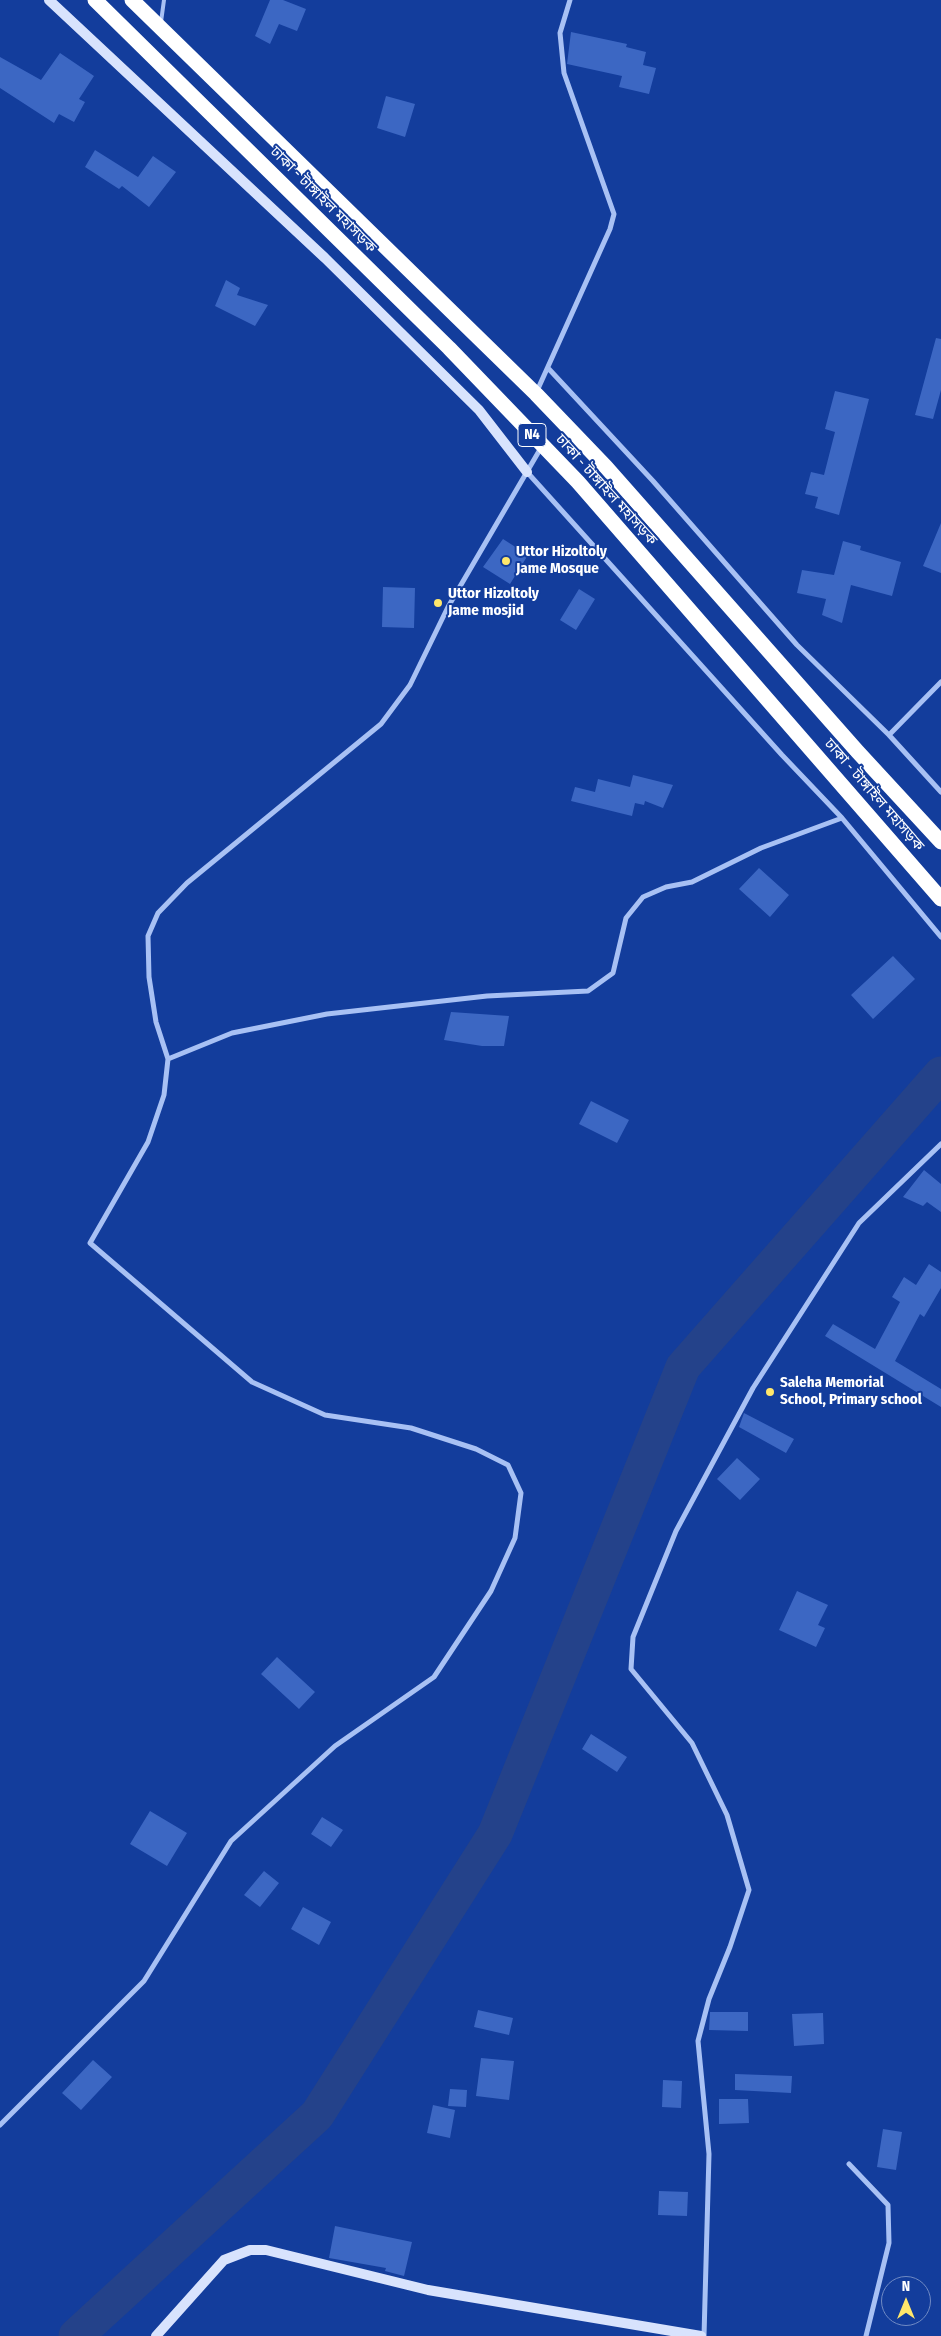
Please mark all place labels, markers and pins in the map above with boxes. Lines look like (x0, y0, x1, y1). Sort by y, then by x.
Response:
place label: Uttor Hizoltoly Jame Mosque (516, 543, 607, 578)
marker: Uttor Hizoltoly Jame Mosque (500, 555, 512, 567)
place label: Uttor Hizoltoly Jame mosjid (448, 585, 539, 620)
marker: Uttor Hizoltoly Jame mosjid (432, 597, 444, 609)
place label: Saleha Memorial School, Primary school (780, 1374, 922, 1409)
marker: Saleha Memorial School, Primary school (764, 1386, 776, 1398)

